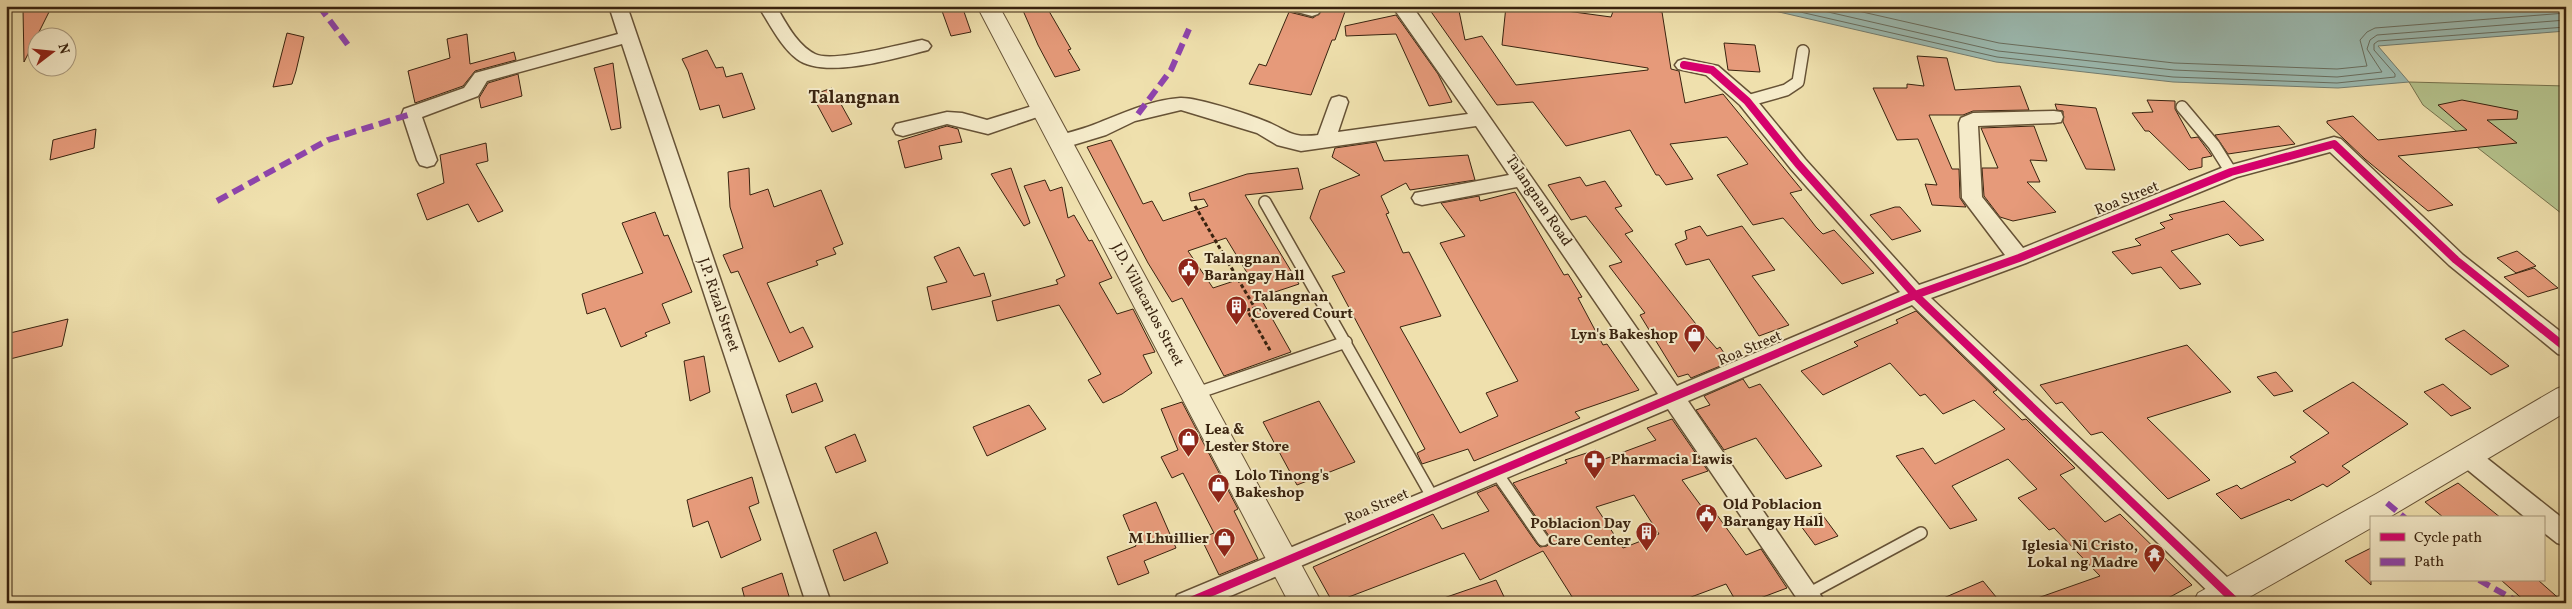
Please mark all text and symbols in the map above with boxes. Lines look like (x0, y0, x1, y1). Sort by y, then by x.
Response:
north arrow (28, 28, 78, 78)
text: N (53, 41, 74, 56)
district label: Talangnan (808, 86, 900, 111)
street label: Talangnan Road (1500, 151, 1576, 251)
street label: Roa Street (2092, 177, 2162, 221)
street label: J.D. Villacarlos Street (1106, 240, 1188, 370)
place label: Talangnan Barangay Hall (1204, 249, 1305, 287)
street label: J.P. Rizal Street (692, 255, 744, 355)
public building icon: Talangnan Barangay Hall (1176, 256, 1200, 287)
place label: Talangnan Covered Court (1252, 287, 1353, 325)
building icon: Talangnan Covered Court (1224, 294, 1248, 325)
shop icon: Lyn's Bakeshop (1682, 323, 1706, 354)
place label: Lyn's Bakeshop (1571, 325, 1678, 346)
street label: Roa Street (1715, 326, 1785, 372)
place label: Lea & Lester Store (1205, 420, 1289, 458)
shop icon: Lea & Lester Store (1177, 427, 1201, 458)
pharmacy icon: Pharmacia Lawis (1583, 448, 1607, 479)
place label: Pharmacia Lawis (1611, 450, 1733, 471)
place label: Lolo Tinong's Bakeshop (1235, 466, 1329, 504)
shop icon: Lolo Tinong's Bakeshop (1207, 473, 1231, 504)
street label: Roa Street (1342, 484, 1412, 530)
place label: Old Poblacion Barangay Hall (1723, 495, 1824, 533)
public building icon: Old Poblacion Barangay Hall (1695, 502, 1719, 533)
place label: Poblacion Day Care Center (1530, 514, 1632, 552)
legend (2370, 516, 2544, 582)
building icon: Poblacion Day Care Center (1635, 521, 1659, 552)
shop icon: M Lhuillier (1213, 527, 1237, 558)
text: Cycle path (2414, 528, 2482, 549)
place label: M Lhuillier (1128, 529, 1209, 550)
place label: Iglesia Ni Cristo, Lokal ng Madre (2022, 536, 2138, 574)
temple icon: Iglesia Ni Cristo, Lokal ng Madre (2142, 543, 2166, 574)
text: Path (2414, 552, 2444, 573)

